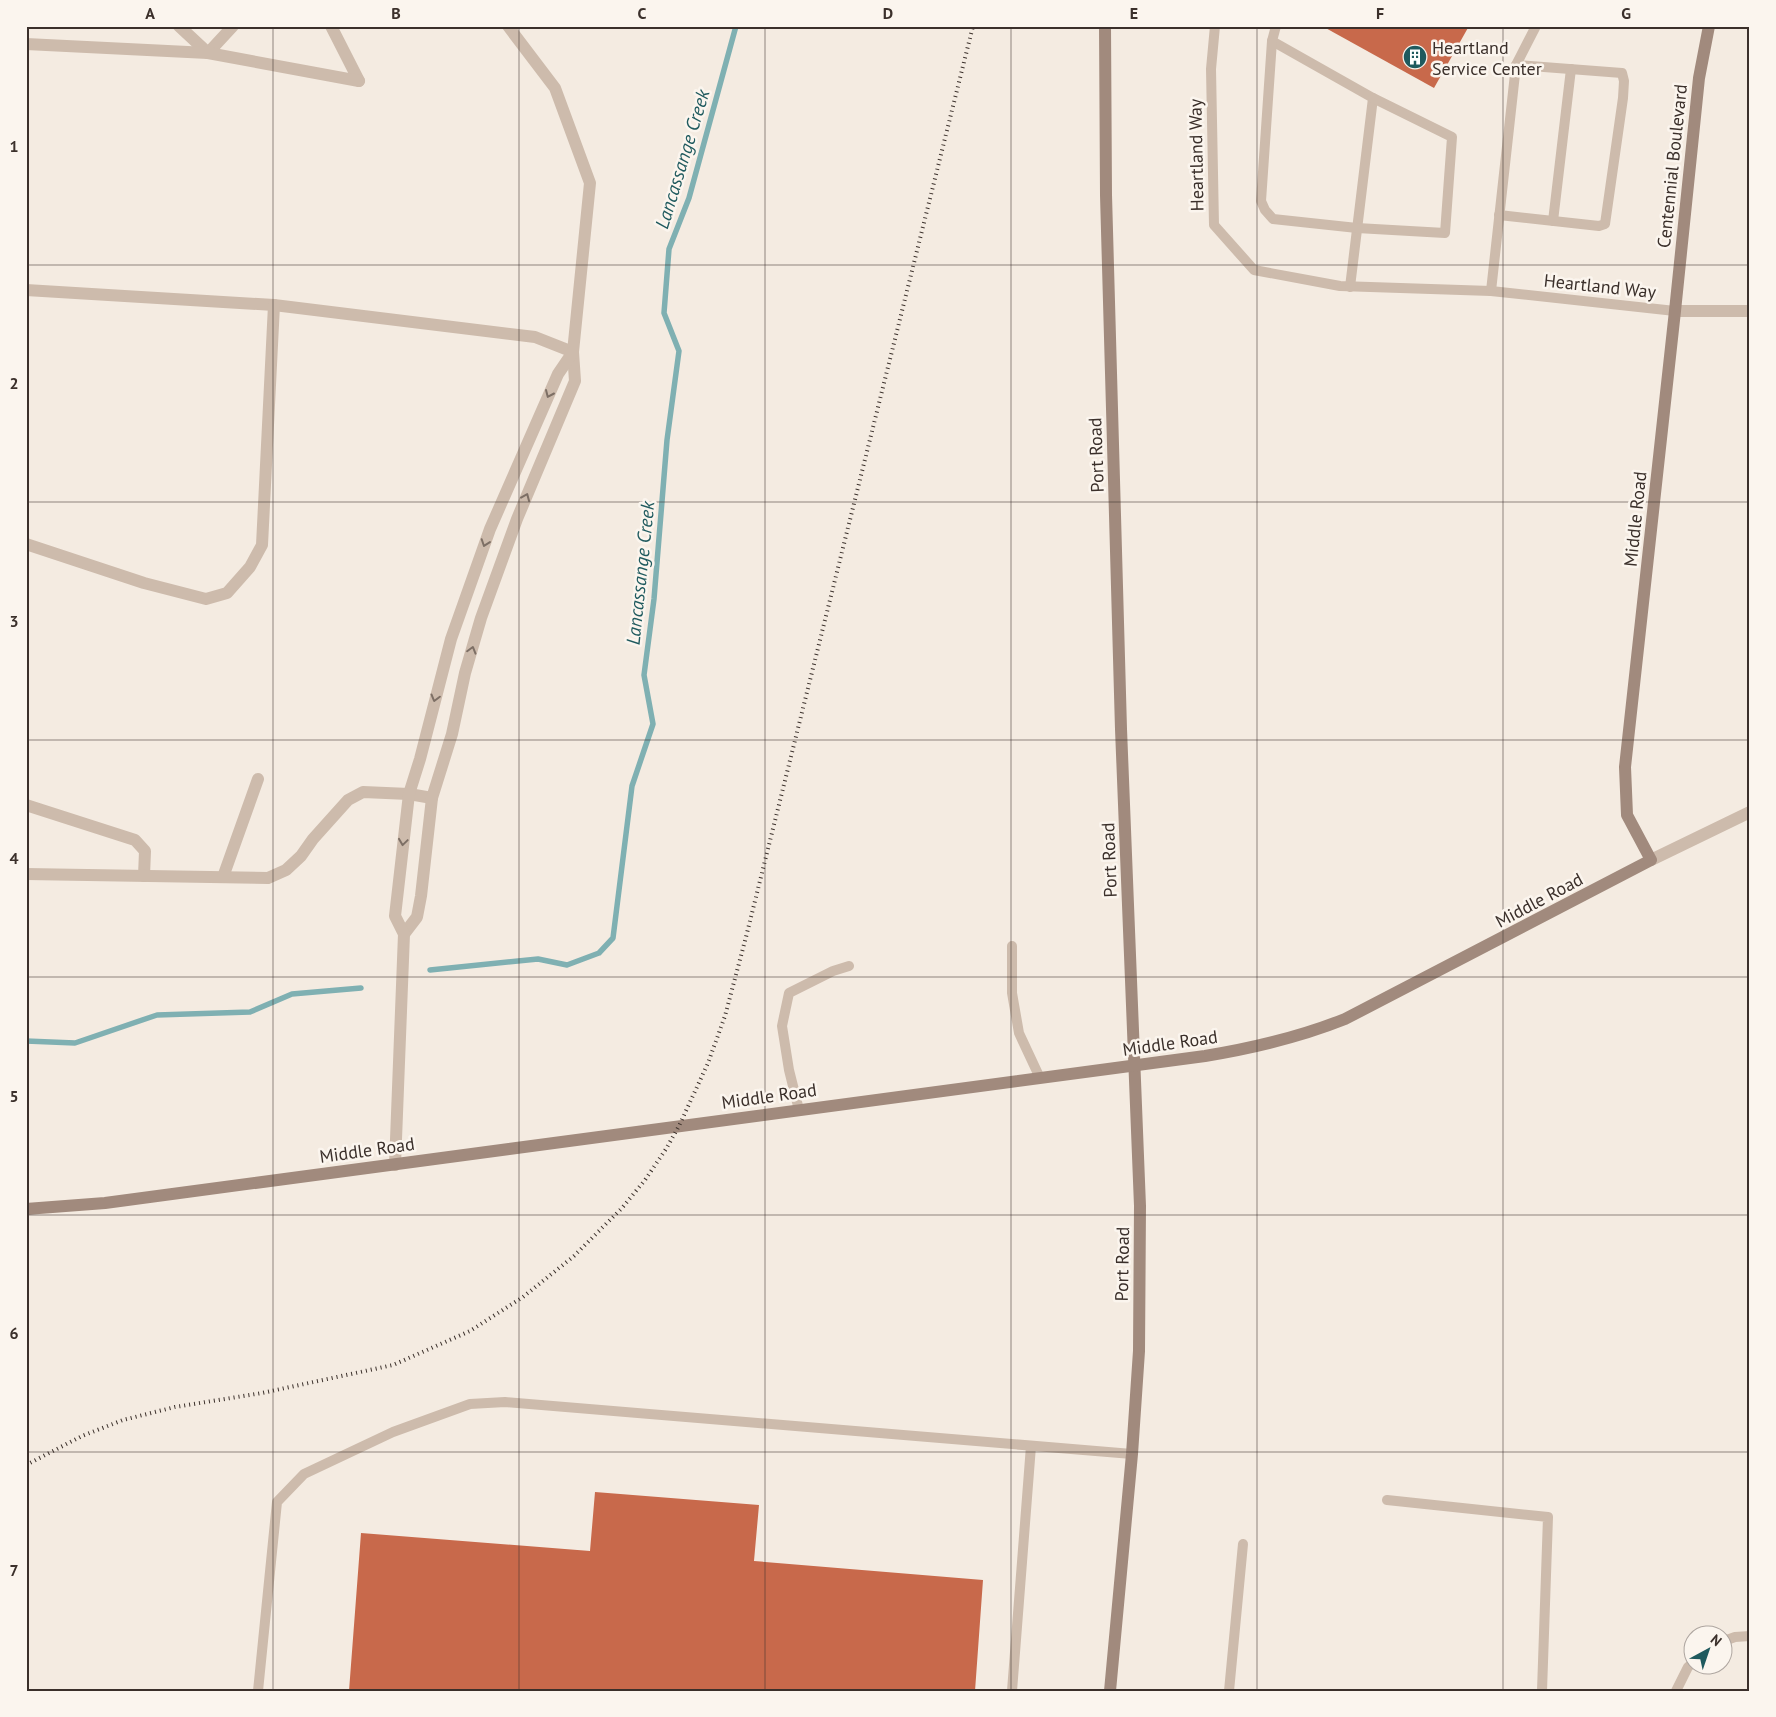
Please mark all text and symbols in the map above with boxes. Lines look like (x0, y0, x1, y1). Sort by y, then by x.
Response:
text: A (145, 3, 155, 23)
text: B (391, 3, 401, 23)
text: C (638, 3, 647, 23)
text: D (883, 3, 893, 23)
text: E (1130, 3, 1138, 23)
text: F (1376, 3, 1384, 23)
text: G (1621, 3, 1631, 23)
place label: Heartland Service Center (1432, 36, 1542, 80)
building icon: Heartland Service Center (1402, 44, 1428, 70)
street label: Centennial Boulevard (1652, 83, 1692, 249)
water label: Lancassange Creek (649, 85, 715, 232)
street label: Heartland Way (1184, 98, 1208, 211)
text: 1 (9, 136, 19, 156)
street label: Heartland Way (1543, 269, 1658, 303)
text: 2 (9, 373, 19, 393)
one-way arrow (545, 389, 556, 398)
street label: Port Road (1083, 417, 1109, 493)
street label: Middle Road (1619, 470, 1651, 568)
one-way arrow (520, 493, 530, 502)
water label: Lancassange Creek (621, 498, 660, 646)
one-way arrow (481, 538, 491, 547)
text: 3 (9, 611, 19, 631)
one-way arrow (466, 645, 477, 654)
one-way arrow (431, 693, 441, 701)
street label: Port Road (1096, 822, 1122, 898)
one-way arrow (398, 839, 409, 847)
text: 4 (9, 848, 19, 868)
street label: Middle Road (1491, 867, 1587, 933)
street label: Middle Road (1121, 1025, 1219, 1061)
street label: Middle Road (720, 1078, 818, 1114)
text: 5 (9, 1086, 19, 1106)
street label: Middle Road (318, 1132, 416, 1168)
street label: Port Road (1110, 1226, 1134, 1302)
text: 6 (9, 1323, 19, 1343)
text: 7 (9, 1560, 19, 1580)
north arrow (1684, 1624, 1734, 1674)
text: N (1707, 1630, 1726, 1650)

